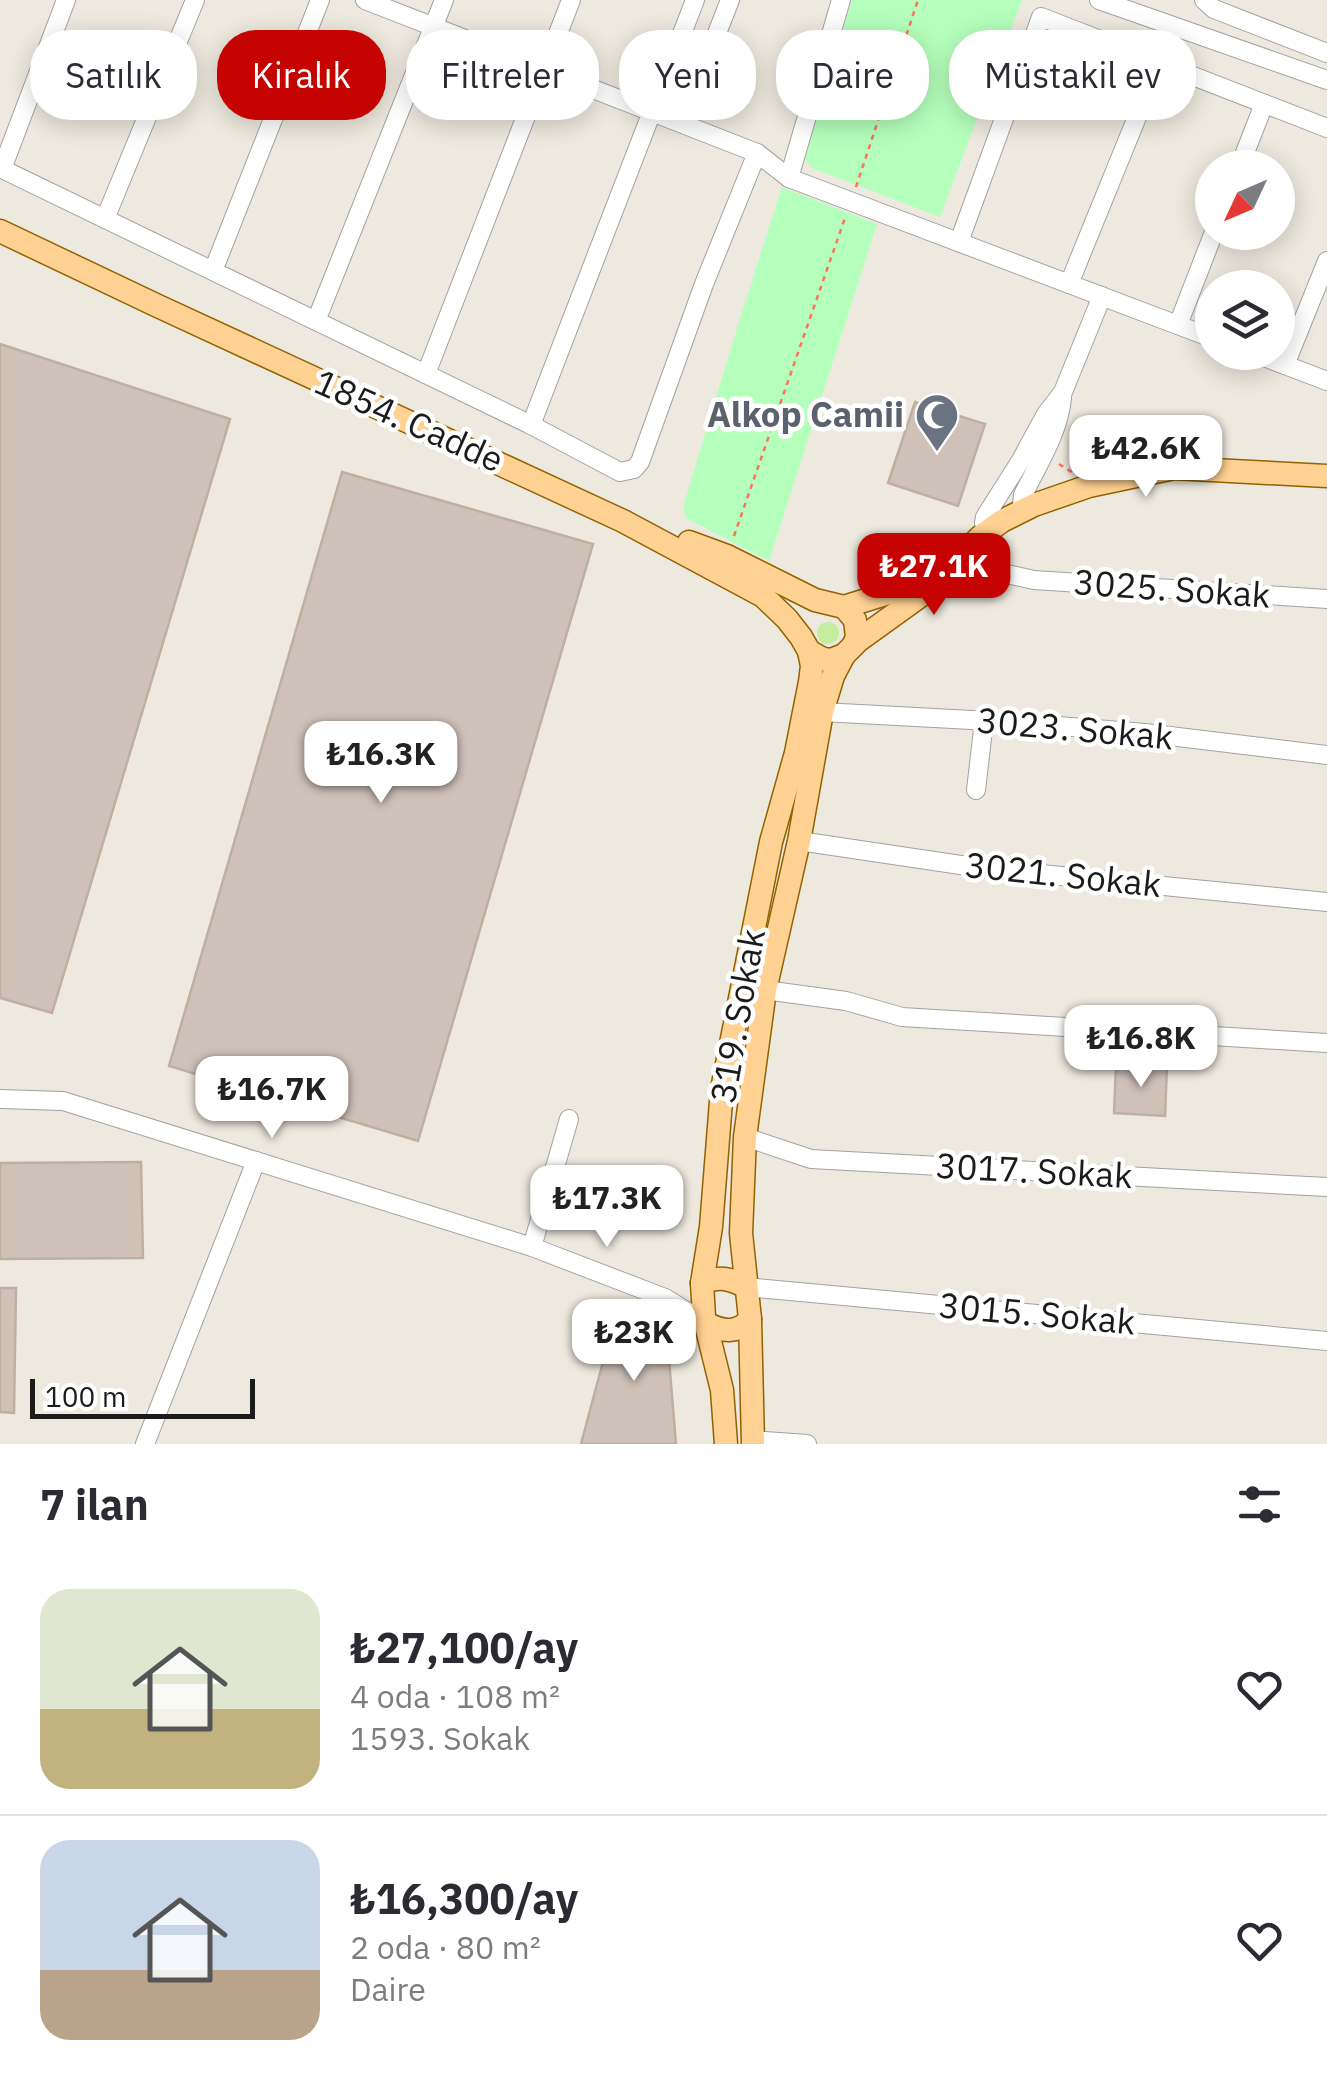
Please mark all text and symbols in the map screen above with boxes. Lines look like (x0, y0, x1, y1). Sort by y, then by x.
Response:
chip: Satılık (30, 30, 197, 120)
chip: Kiralık (217, 30, 386, 120)
chip: Filtreler (406, 30, 599, 120)
chip: Yeni (619, 30, 756, 120)
chip: Daire (776, 30, 929, 120)
chip: Müstakil ev (949, 30, 1196, 120)
north arrow (1195, 150, 1295, 250)
map controls (1195, 150, 1295, 370)
button: layers (1195, 270, 1295, 370)
street label: 1854. Cadde (308, 358, 511, 482)
place label: Alkop Camii (707, 391, 904, 437)
mosque icon: Alkop Camii (914, 392, 960, 453)
pin: ₺42.6K (1065, 415, 1227, 500)
text: ₺42.6K (1091, 426, 1201, 468)
pin: ₺27.1K (853, 533, 1015, 618)
text: ₺27.1K (879, 544, 989, 586)
street label: 3025. Sokak (1072, 558, 1272, 618)
street label: 3023. Sokak (975, 697, 1175, 760)
pin: ₺16.3K (300, 721, 462, 806)
text: ₺16.3K (326, 732, 436, 774)
street label: 3021. Sokak (963, 841, 1164, 907)
street label: 319. Sokak (699, 925, 775, 1107)
pin: ₺16.8K (1060, 1005, 1222, 1090)
text: ₺16.8K (1086, 1016, 1196, 1058)
pin: ₺16.7K (191, 1056, 353, 1141)
text: ₺16.7K (217, 1067, 327, 1109)
street label: 3017. Sokak (934, 1142, 1134, 1198)
pin: ₺17.3K (526, 1165, 688, 1250)
text: ₺17.3K (552, 1176, 662, 1218)
street label: 3015. Sokak (937, 1282, 1137, 1345)
pin: ₺23K (575, 1299, 693, 1384)
text: ₺23K (594, 1310, 674, 1352)
scale bar (30, 1374, 255, 1418)
text: 100 m (45, 1378, 126, 1415)
text: 7 ilan (40, 1477, 149, 1532)
icon: filters (1232, 1477, 1287, 1532)
text: ₺27,100/ay (350, 1620, 578, 1675)
icon: home (120, 1629, 240, 1749)
icon: heart (1232, 1662, 1287, 1717)
text: 4 oda · 108 m² (350, 1675, 560, 1717)
text: 1593. Sokak (350, 1717, 530, 1759)
text: ₺16,300/ay (350, 1871, 578, 1926)
icon: home (120, 1880, 240, 2000)
icon: heart (1232, 1913, 1287, 1968)
text: 2 oda · 80 m² (350, 1926, 541, 1968)
text: Daire (350, 1968, 426, 2010)

